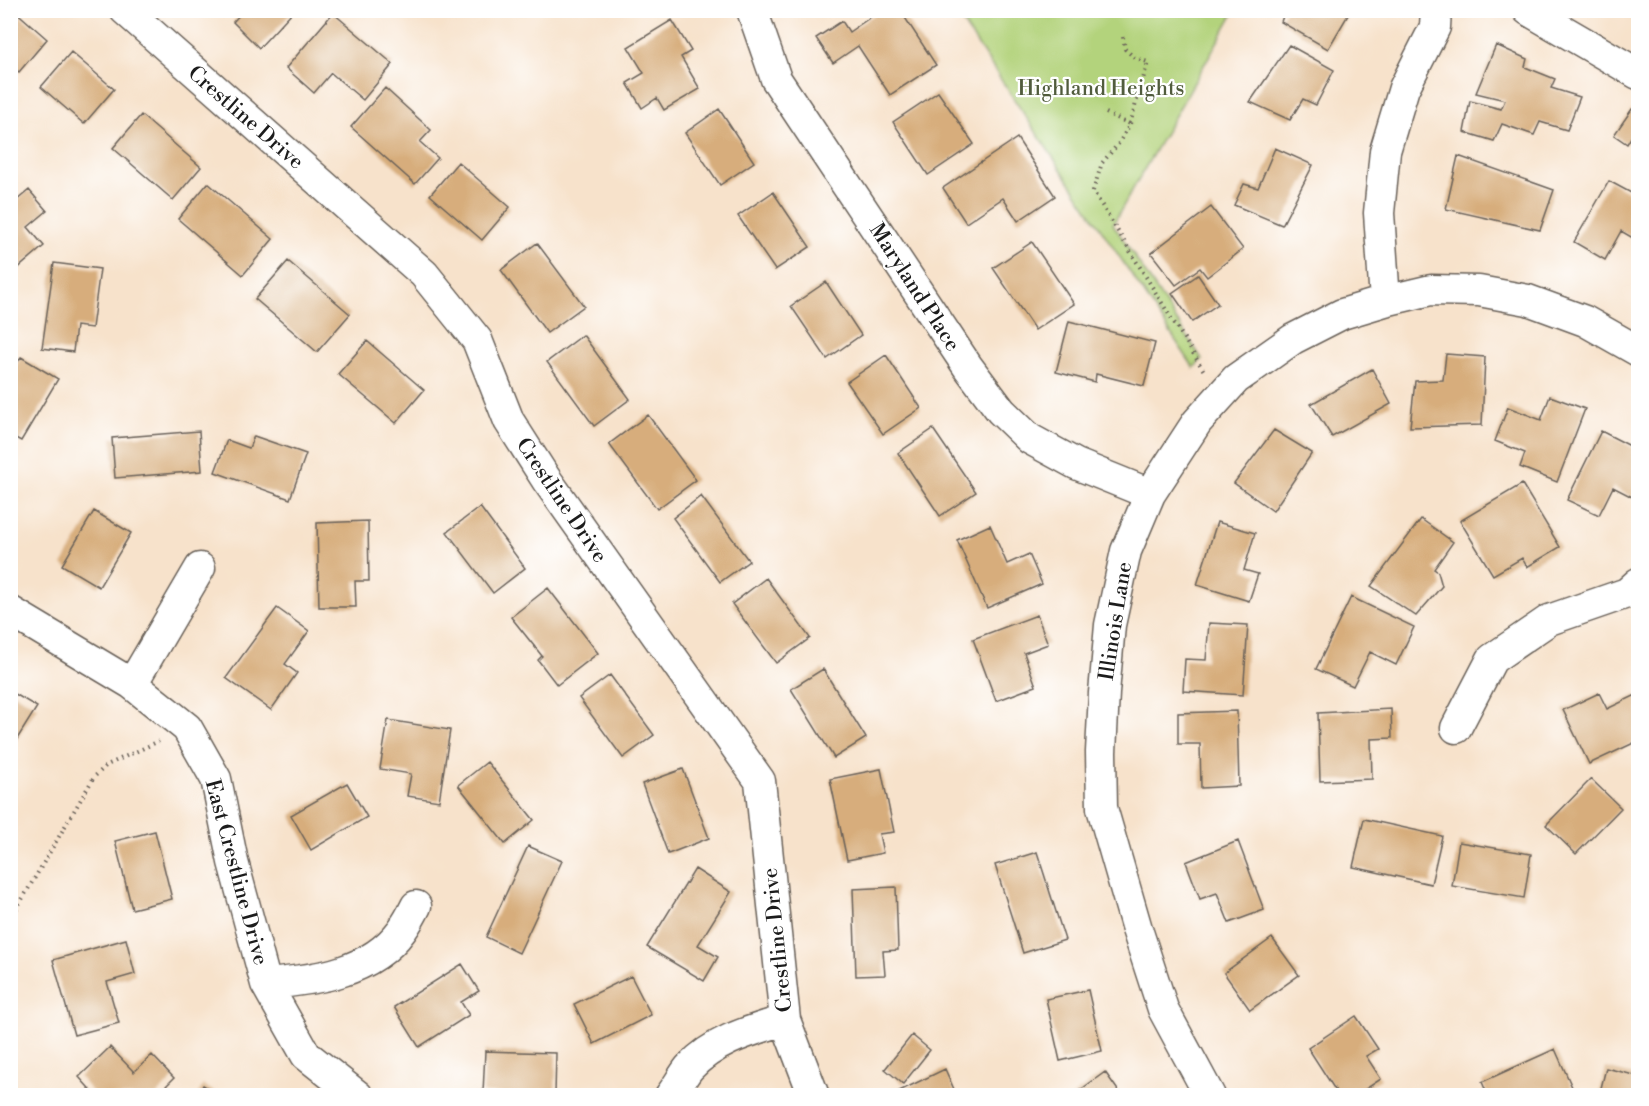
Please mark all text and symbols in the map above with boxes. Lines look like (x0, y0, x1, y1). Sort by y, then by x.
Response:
street label: Crestline Drive (182, 60, 309, 175)
park label: Highland Heights (1017, 76, 1185, 102)
street label: Maryland Place (863, 219, 965, 356)
street label: Crestline Drive (510, 433, 613, 568)
street label: Illinois Lane (1094, 560, 1138, 682)
street label: East Crestline Drive (199, 776, 273, 968)
street label: Crestline Drive (757, 866, 799, 1013)

